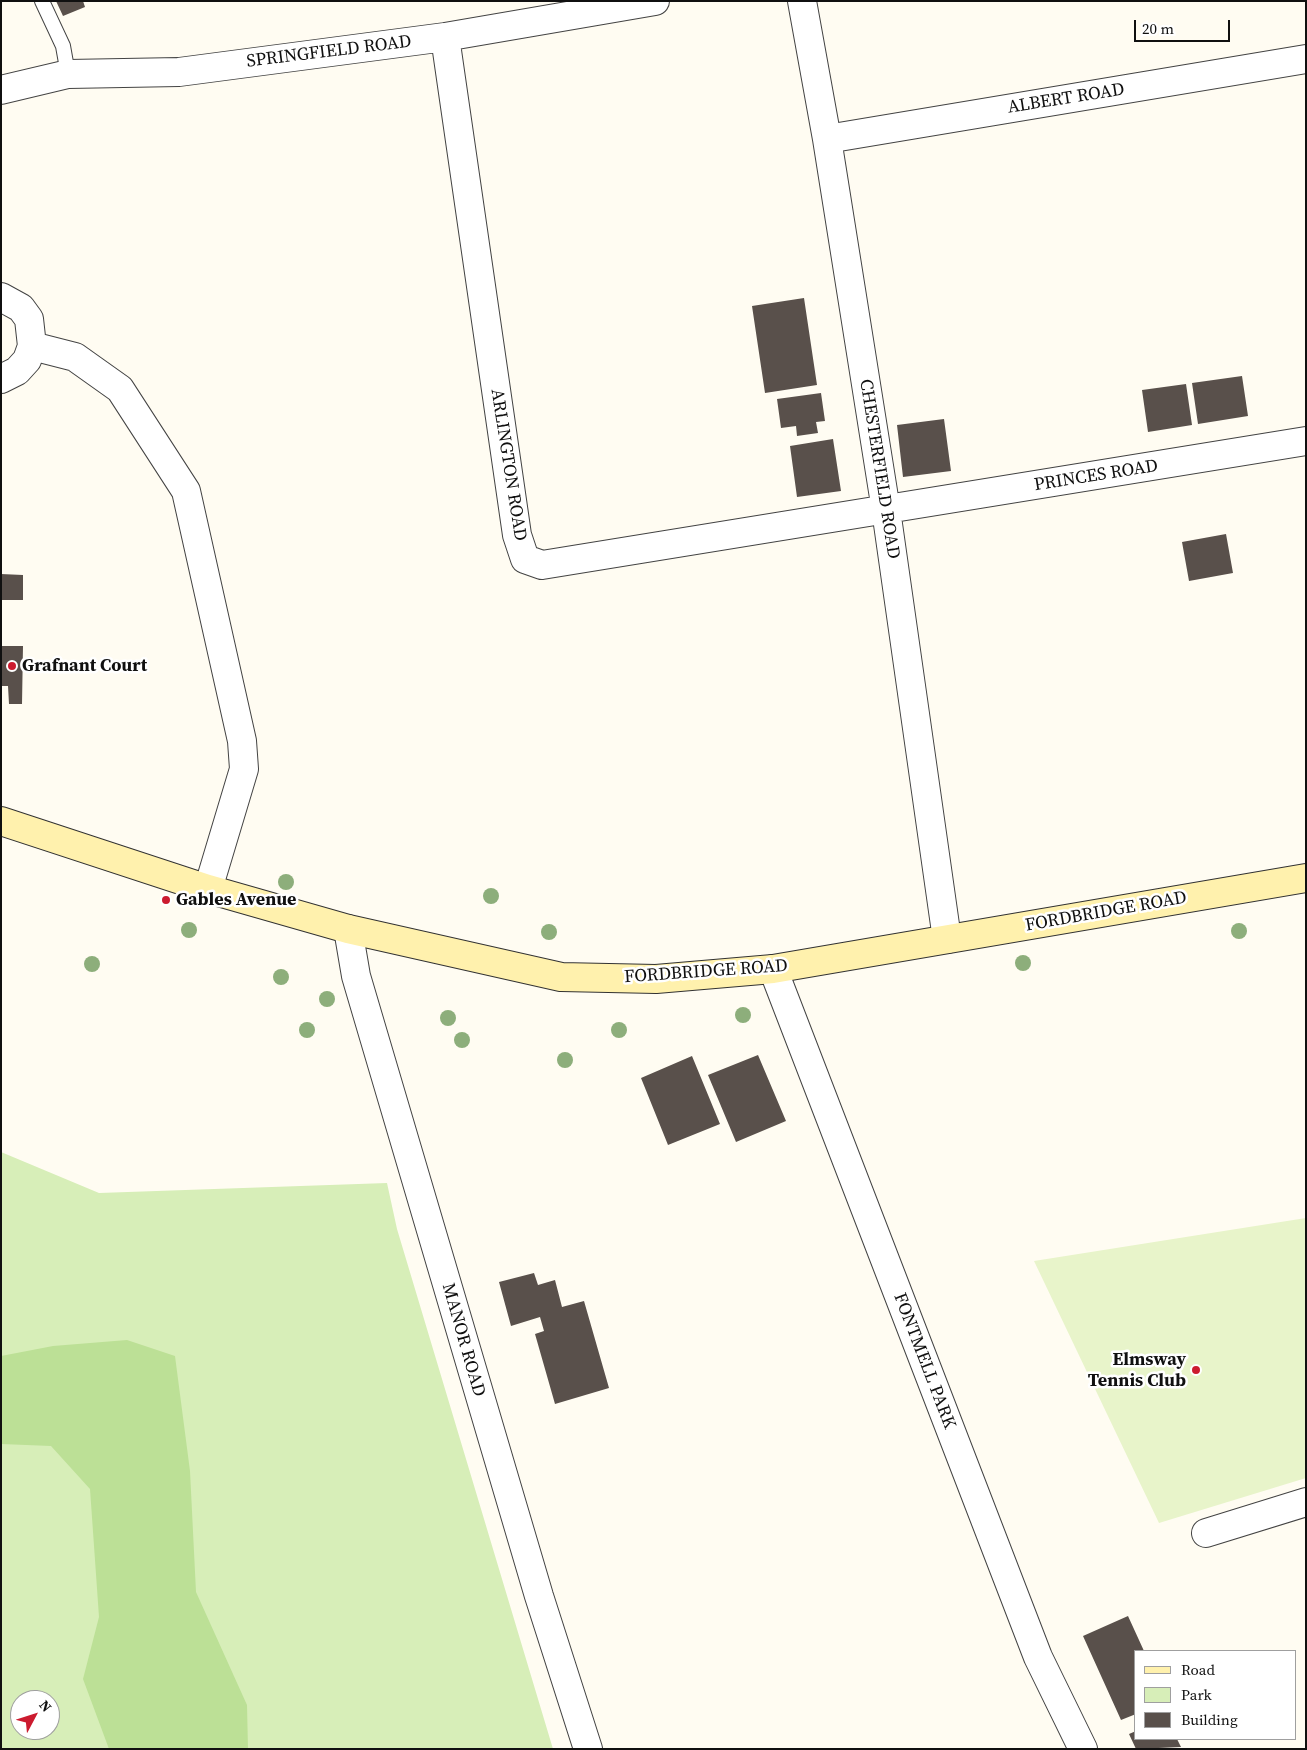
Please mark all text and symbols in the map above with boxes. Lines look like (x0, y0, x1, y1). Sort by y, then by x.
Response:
scale bar (1137, 10, 1233, 42)
text: 20 m (1142, 18, 1174, 39)
street label: SPRINGFIELD ROAD (245, 31, 413, 73)
street label: ALBERT ROAD (1006, 79, 1126, 119)
street label: CHESTERFIELD ROAD (854, 377, 904, 561)
street label: ARLINGTON ROAD (485, 387, 531, 543)
street label: PRINCES ROAD (1032, 456, 1160, 496)
place label: Grafnant Court (22, 655, 147, 677)
marker: Grafnant Court (6, 660, 18, 672)
street label: FORDBRIDGE ROAD (1023, 887, 1189, 937)
place label: Gables Avenue (176, 889, 296, 911)
marker: Gables Avenue (160, 894, 172, 906)
street label: FORDBRIDGE ROAD (624, 956, 788, 988)
street label: MANOR ROAD (436, 1281, 490, 1399)
street label: FONTMELL PARK (888, 1290, 960, 1432)
place label: Elmsway Tennis Club (1088, 1349, 1186, 1392)
marker: Elmsway Tennis Club (1190, 1364, 1202, 1376)
legend (1134, 1650, 1297, 1740)
text: Road (1181, 1659, 1215, 1680)
text: Park (1181, 1684, 1212, 1705)
north arrow (10, 1690, 60, 1740)
text: N (35, 1696, 57, 1716)
text: Building (1181, 1709, 1238, 1730)

